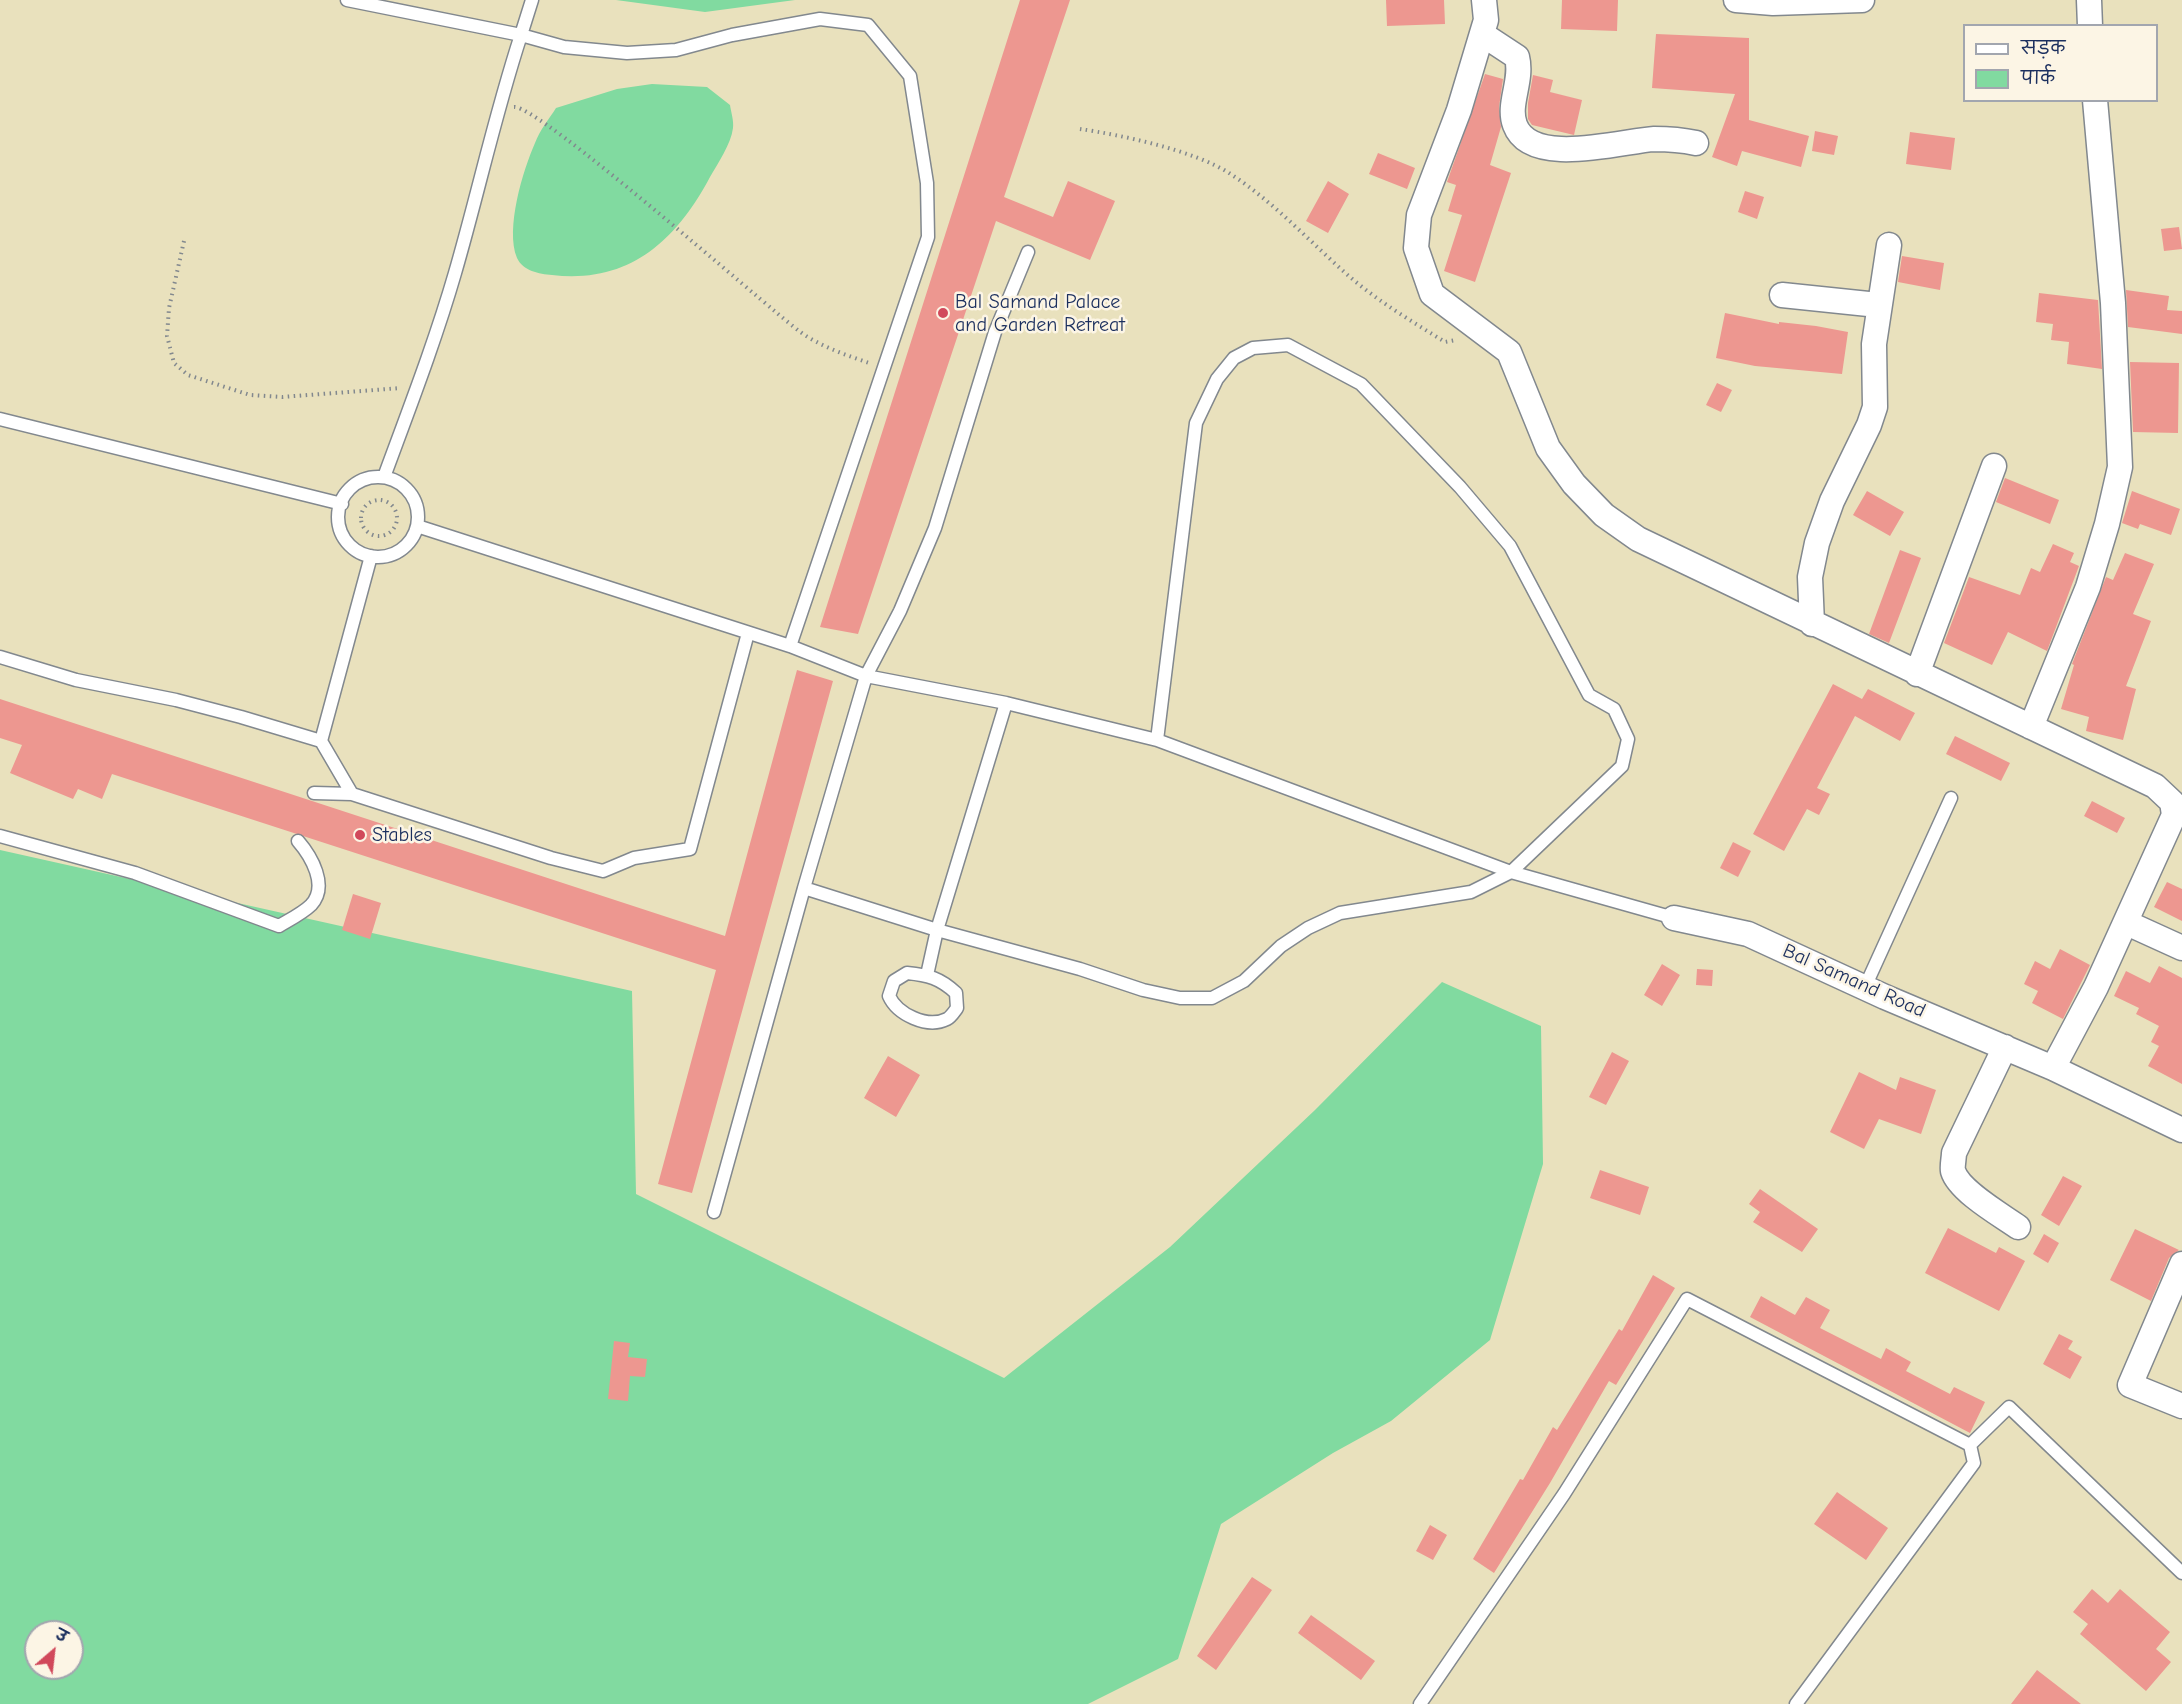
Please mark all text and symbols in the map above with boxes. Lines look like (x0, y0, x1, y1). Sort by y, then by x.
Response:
legend (1963, 24, 2158, 102)
text: सड़क (2021, 38, 2065, 59)
text: पार्क (2021, 68, 2055, 89)
place label: Bal Samand Palace and Garden Retreat (955, 290, 1125, 337)
marker: Bal Samand Palace and Garden Retreat (936, 306, 950, 320)
place label: Stables (372, 823, 432, 847)
marker: Stables (353, 828, 367, 842)
street label: Bal Samand Road (1779, 939, 1929, 1023)
north arrow (24, 1620, 84, 1680)
text: उ (53, 1625, 70, 1646)

